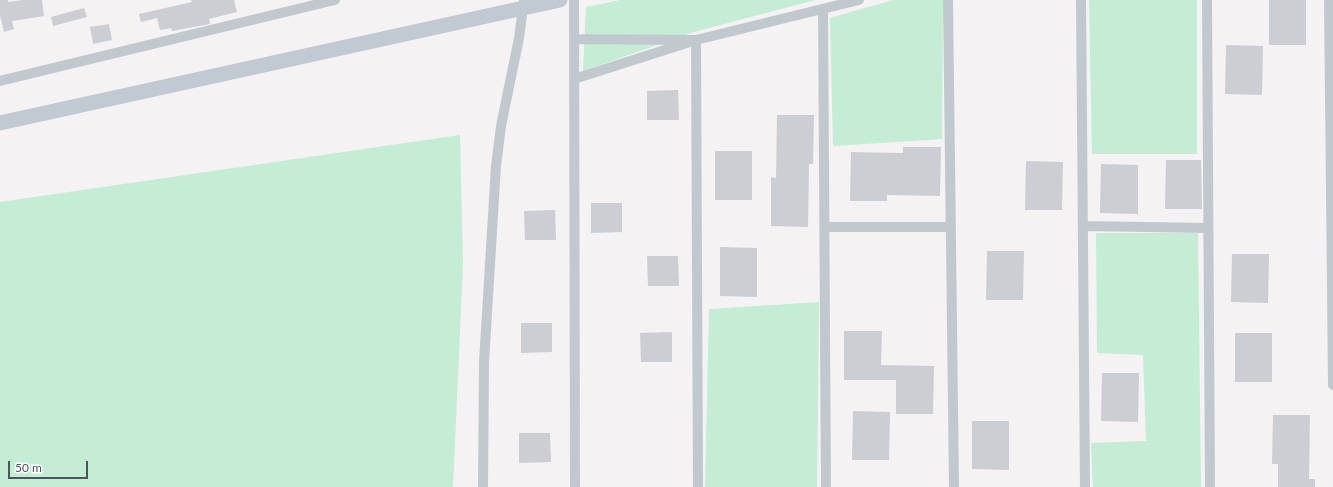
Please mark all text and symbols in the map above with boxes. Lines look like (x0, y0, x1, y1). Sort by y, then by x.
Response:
scale bar (10, 453, 90, 479)
text: 50 m (15, 460, 42, 475)

